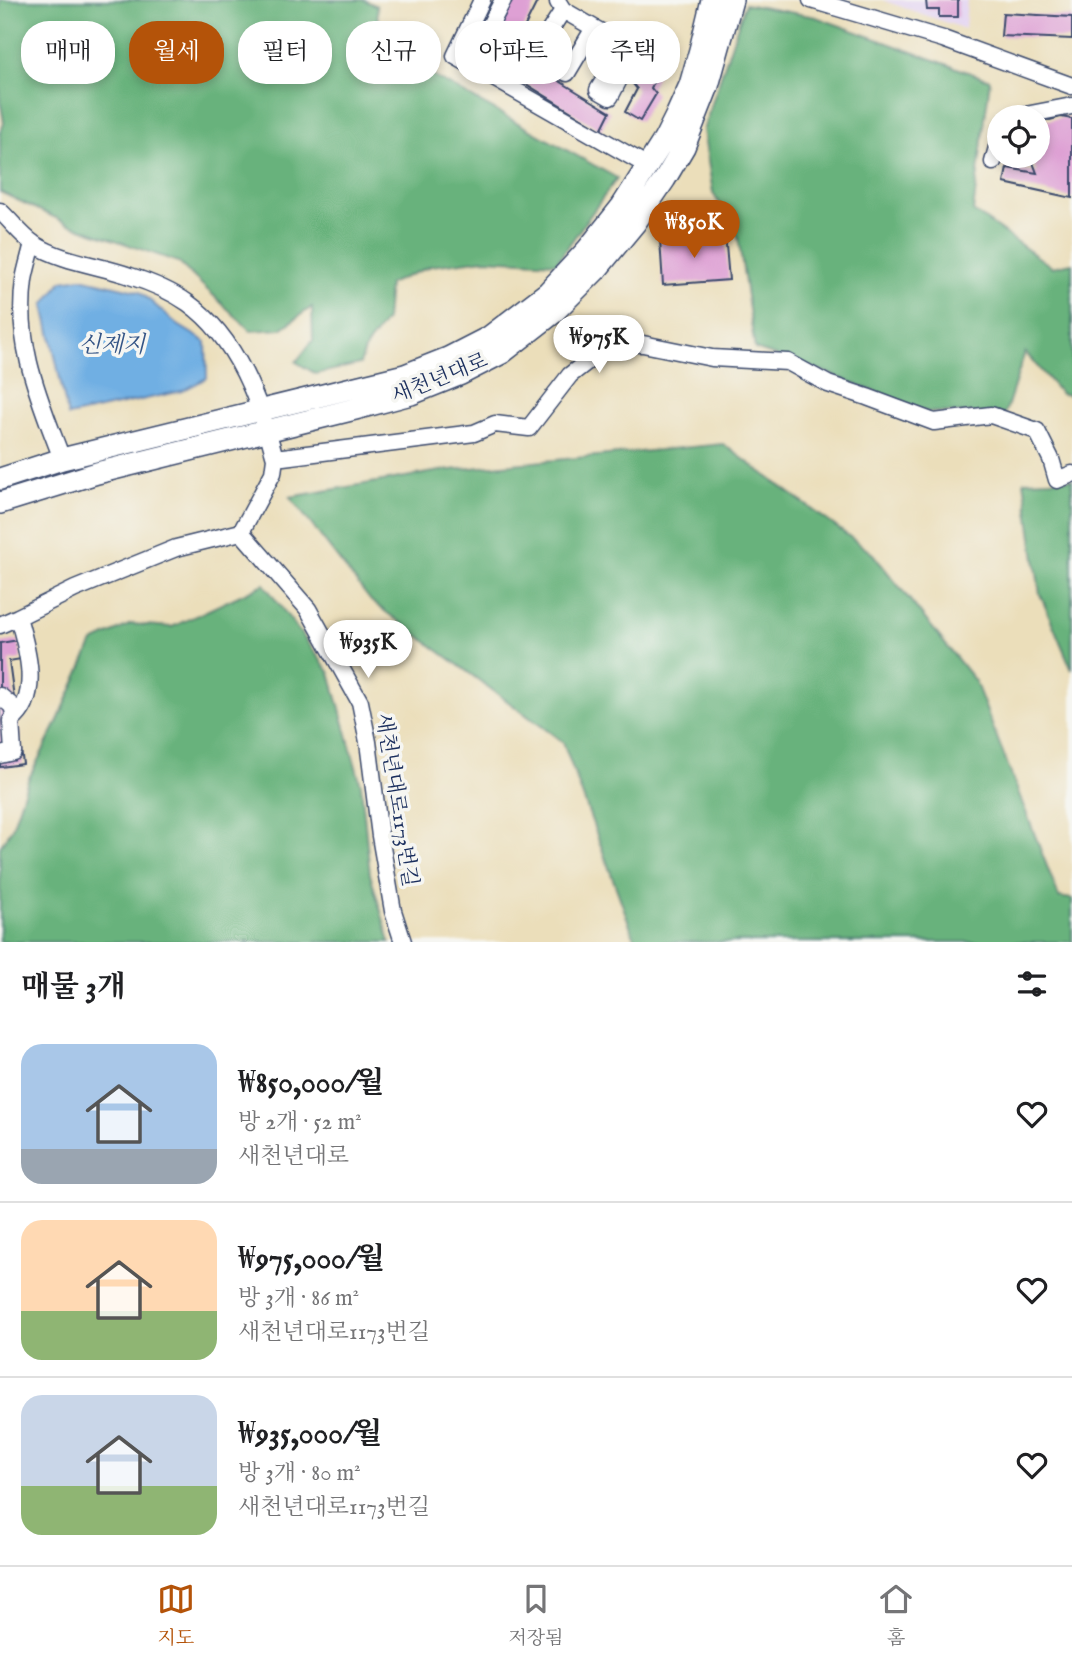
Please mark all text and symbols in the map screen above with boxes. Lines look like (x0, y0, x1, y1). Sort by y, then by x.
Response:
chip: 매매 (21, 21, 115, 84)
chip: 월세 (129, 21, 224, 84)
chip: 필터 (238, 21, 332, 84)
chip: 신규 (346, 21, 441, 84)
chip: 아파트 (455, 21, 572, 84)
chip: 주택 (586, 21, 680, 84)
map controls (987, 105, 1050, 168)
button: locate (987, 105, 1050, 168)
pin: ₩850K (645, 201, 743, 260)
text: ₩850K (665, 208, 723, 237)
pin: ₩975K (550, 316, 648, 375)
text: ₩975K (569, 323, 629, 352)
water label: 신제지 (79, 331, 147, 360)
street label: 새천년대로 (388, 347, 492, 411)
pin: ₩935K (319, 620, 417, 680)
text: ₩935K (339, 628, 397, 657)
street label: 새천년대로1173번길 (369, 711, 423, 889)
icon: filters (1013, 965, 1051, 1003)
text: 매물 3개 (21, 969, 126, 1007)
text: ₩850,000/월 (238, 1065, 384, 1103)
icon: home (77, 1072, 161, 1156)
icon: heart (1013, 1095, 1051, 1133)
text: 방 2개 · 52 m² (238, 1108, 362, 1137)
text: 새천년대로 (238, 1142, 349, 1171)
text: ₩975,000/월 (238, 1241, 385, 1279)
icon: home (77, 1248, 161, 1332)
icon: heart (1013, 1271, 1051, 1309)
text: 방 3개 · 86 m² (238, 1284, 359, 1313)
text: 새천년대로1173번길 (238, 1318, 430, 1347)
text: ₩935,000/월 (238, 1416, 382, 1454)
icon: home (77, 1423, 161, 1507)
icon: heart (1013, 1446, 1051, 1484)
text: 방 3개 · 80 m² (238, 1459, 361, 1488)
text: 새천년대로1173번길 (238, 1493, 430, 1522)
tab: 지도 (157, 1580, 195, 1651)
tab: 저장됨 (508, 1580, 564, 1651)
tab: 홈 (877, 1580, 915, 1651)

